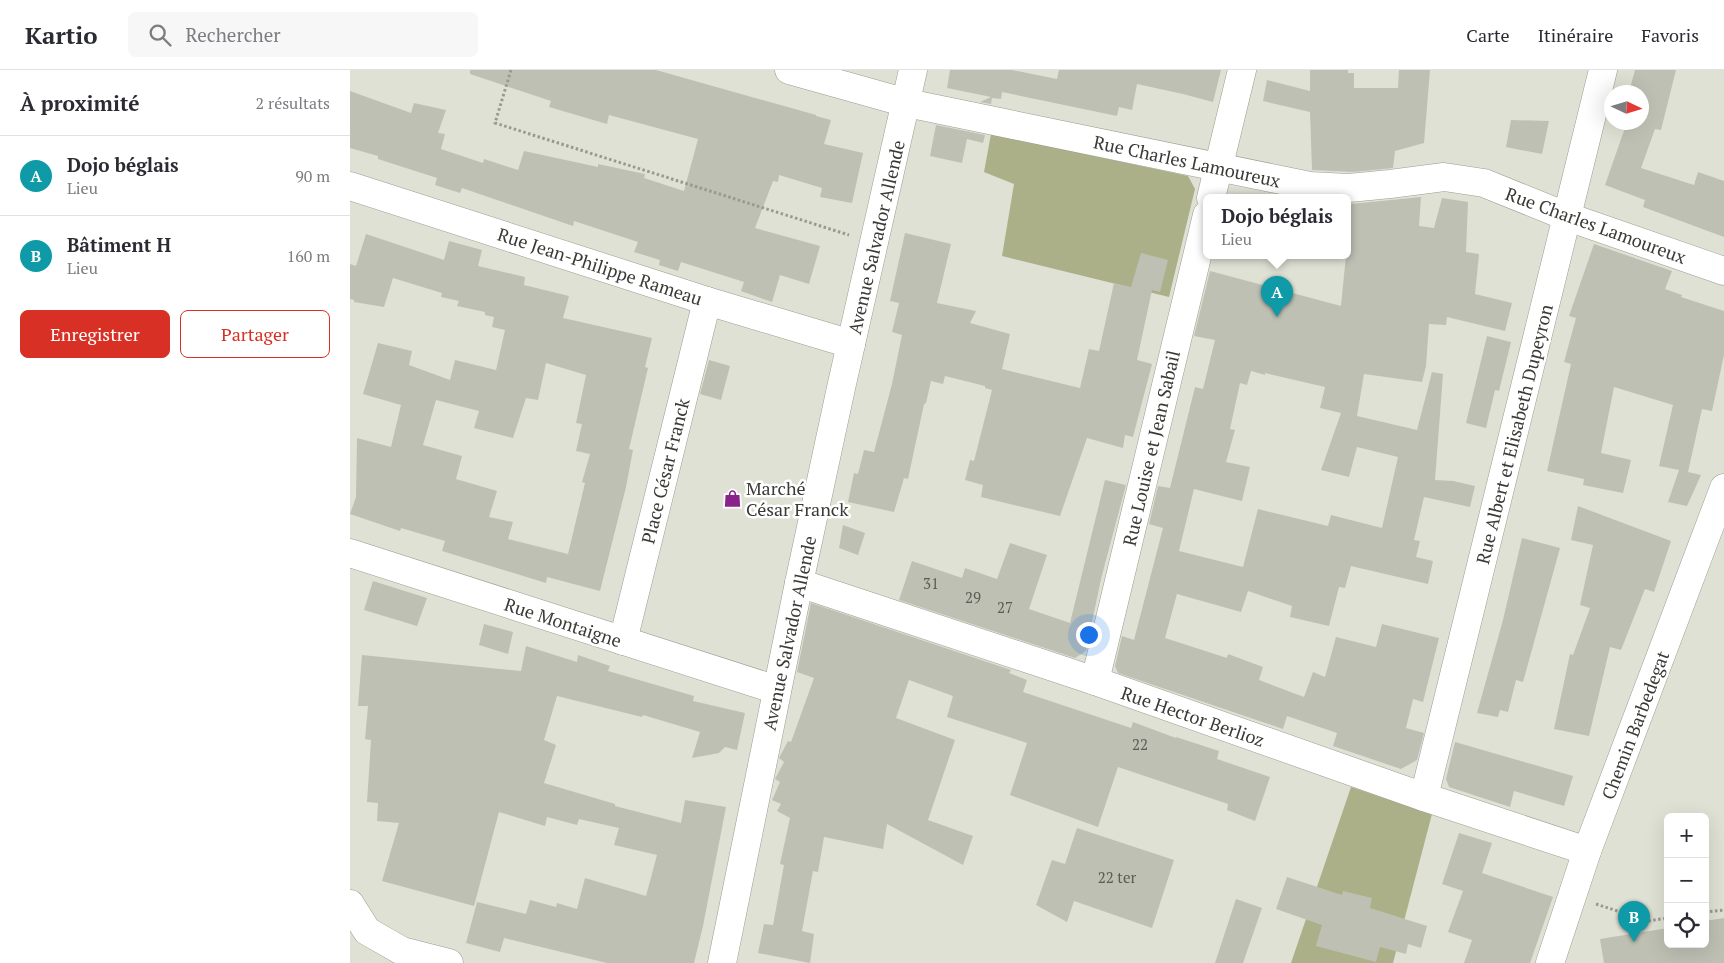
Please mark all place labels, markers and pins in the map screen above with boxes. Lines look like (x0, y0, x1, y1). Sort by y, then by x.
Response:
pin: A (1261, 276, 1293, 317)
place label: Marché César Franck (746, 476, 849, 521)
shop icon: Marché César Franck (722, 488, 742, 508)
pin: B (1618, 901, 1650, 942)

